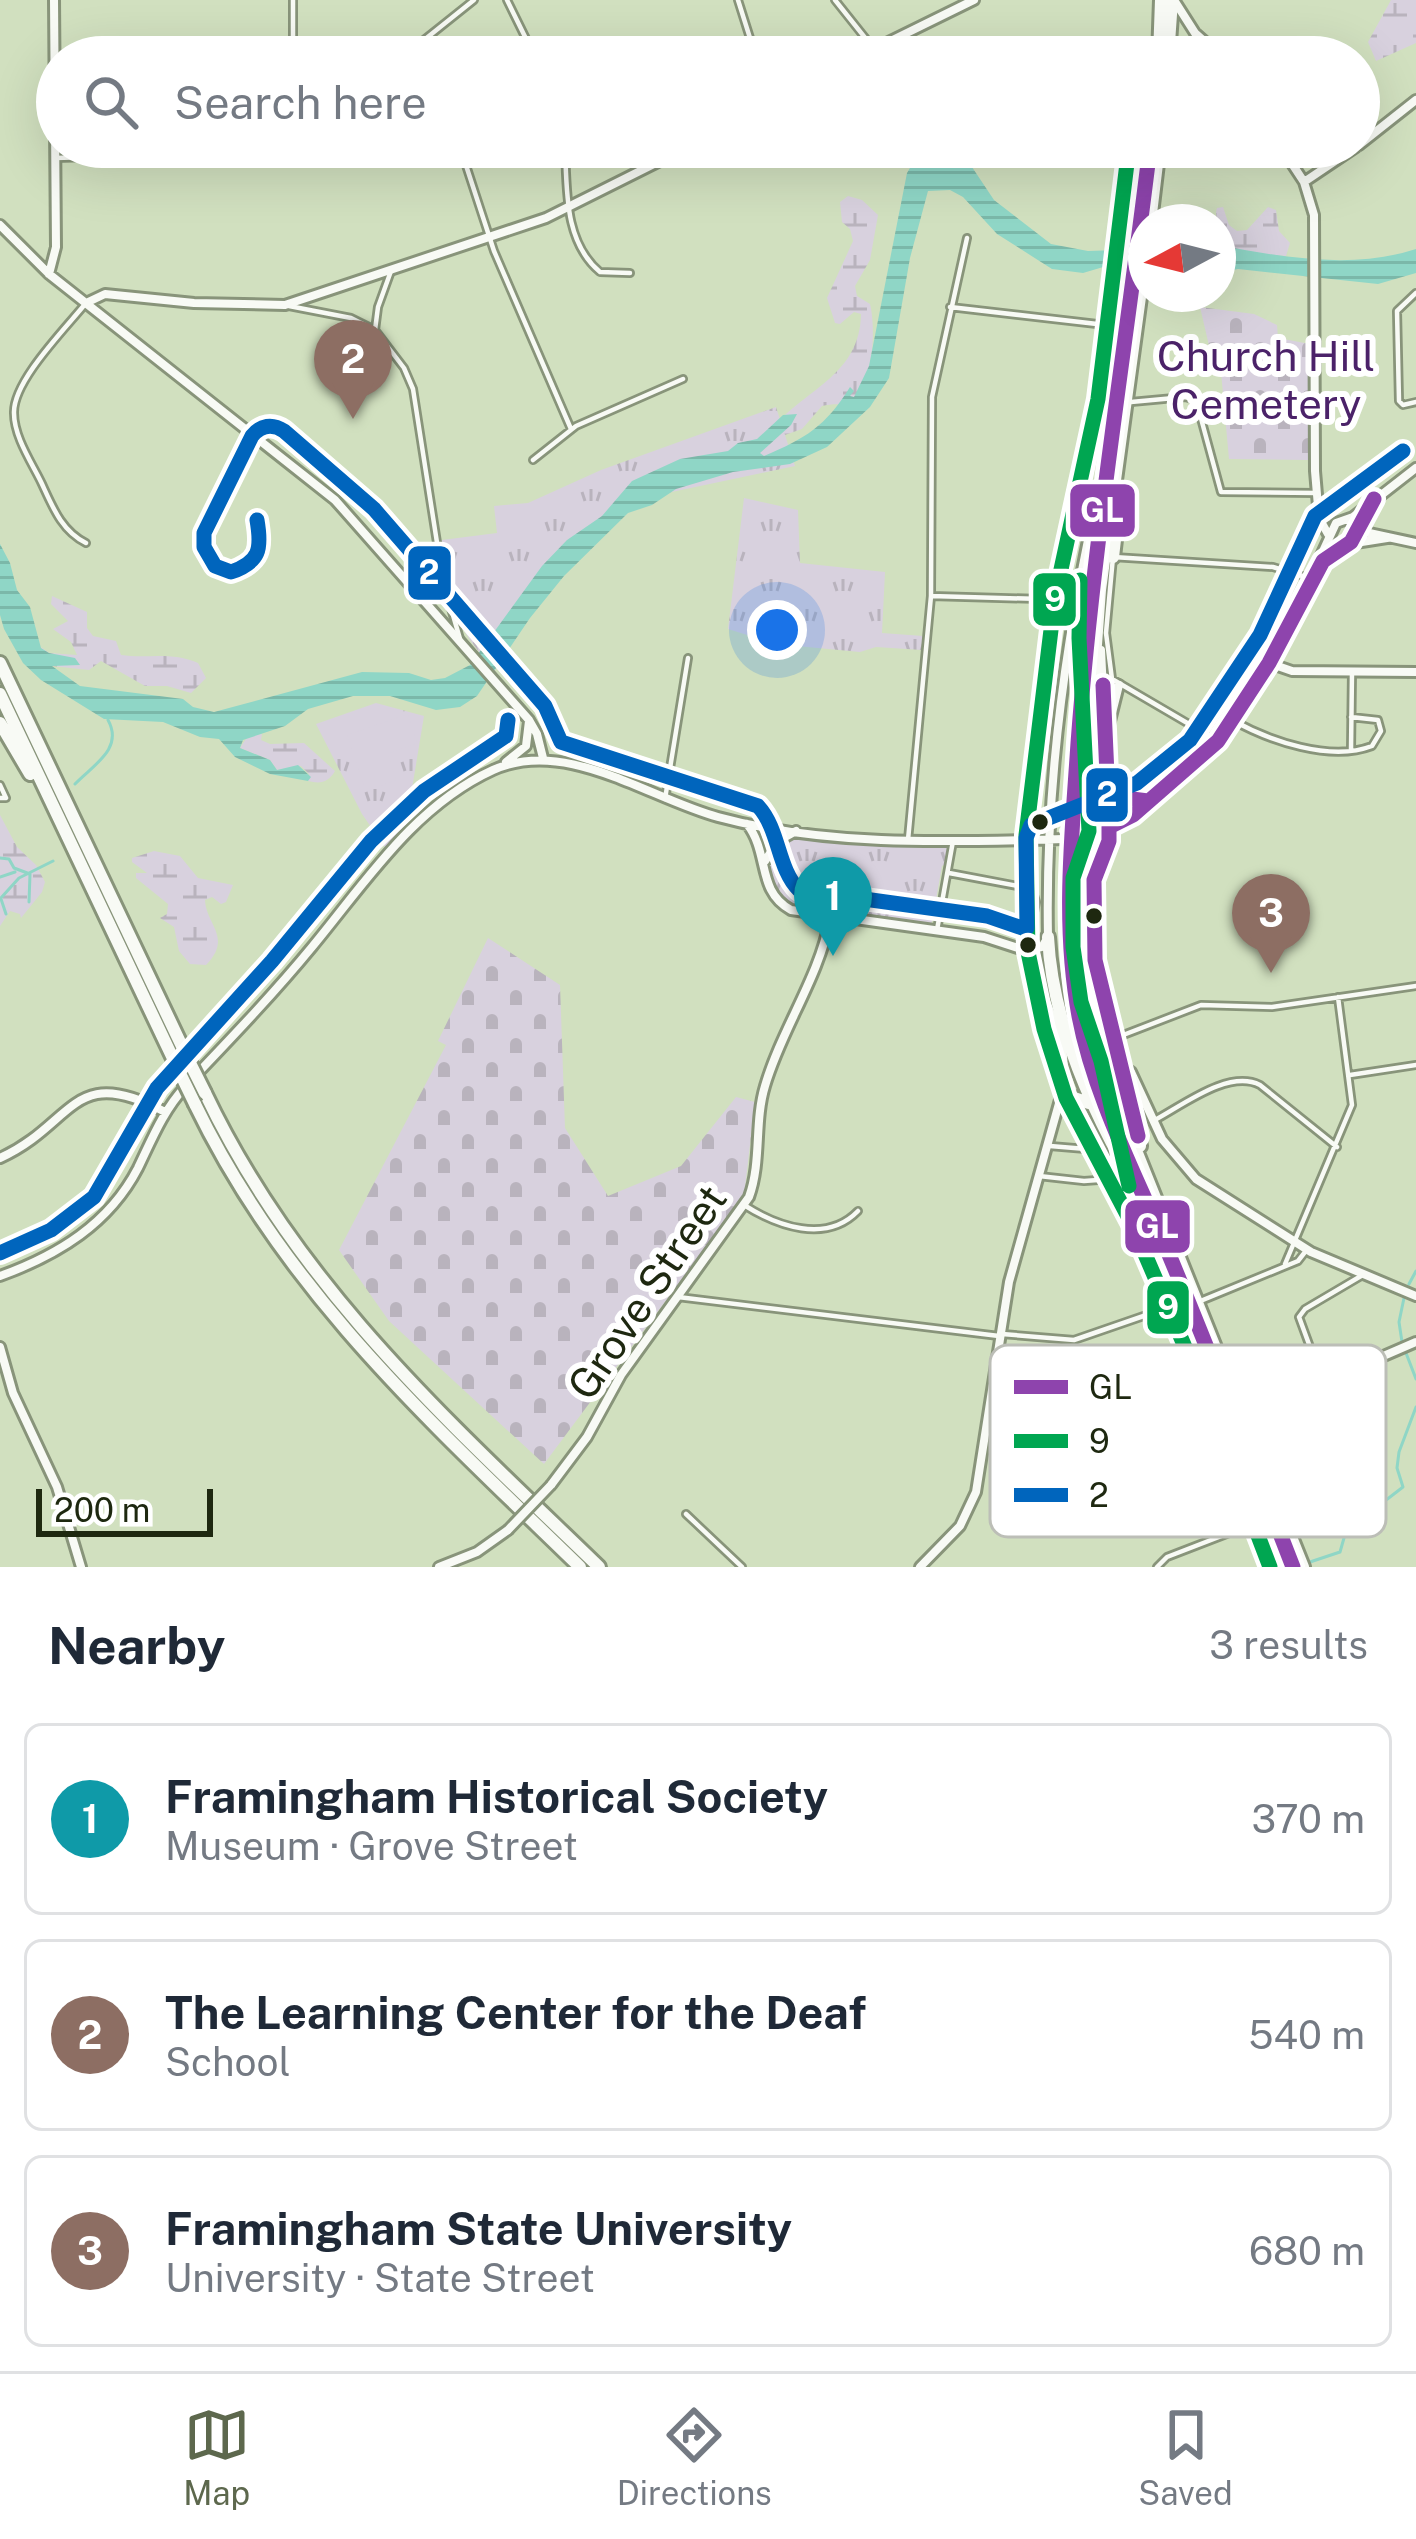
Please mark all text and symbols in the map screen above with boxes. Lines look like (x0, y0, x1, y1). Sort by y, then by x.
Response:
search box (36, 36, 1380, 168)
icon: search (78, 69, 144, 135)
text: Search here (174, 76, 427, 129)
north arrow (1128, 204, 1236, 312)
pin: 2 (314, 320, 392, 419)
park label: Church Hill Cemetery (1157, 331, 1375, 428)
line badge: GL (1068, 482, 1137, 539)
text: GL (1080, 491, 1124, 529)
line badge: 2 (406, 544, 453, 602)
text: 2 (419, 553, 439, 591)
line badge: 9 (1031, 571, 1078, 628)
text: 9 (1044, 580, 1066, 618)
your location (747, 600, 807, 660)
line badge: 2 (1084, 766, 1130, 824)
text: 2 (1097, 775, 1117, 813)
unlabelled marker (1029, 811, 1051, 833)
pin: 1 (794, 857, 872, 956)
pin: 3 (1232, 874, 1310, 973)
unlabelled marker (1083, 905, 1105, 927)
unlabelled marker (1017, 934, 1039, 956)
street label: Grove Street (557, 1175, 736, 1408)
line badge: GL (1123, 1198, 1192, 1255)
text: GL (1135, 1207, 1179, 1245)
line badge: 9 (1145, 1279, 1191, 1336)
text: 9 (1157, 1288, 1179, 1326)
legend (990, 1345, 1386, 1537)
text: GL (1089, 1368, 1132, 1406)
text: 9 (1089, 1422, 1110, 1460)
text: 2 (1089, 1476, 1109, 1514)
scale bar (36, 1483, 213, 1536)
text: 200 m (54, 1491, 150, 1529)
text: Nearby (48, 1616, 225, 1675)
text: 3 results (1209, 1622, 1368, 1668)
text: Framingham Historical Society (165, 1770, 828, 1823)
text: 1 (82, 1796, 98, 1842)
text: 370 m (1251, 1796, 1365, 1842)
text: Museum · Grove Street (165, 1823, 578, 1869)
text: The Learning Center for the Deaf (165, 1986, 866, 2039)
text: 2 (78, 2012, 102, 2058)
text: 540 m (1248, 2012, 1365, 2058)
text: School (165, 2039, 290, 2085)
text: Framingham State University (165, 2202, 792, 2255)
text: 3 (77, 2228, 103, 2274)
text: 680 m (1249, 2228, 1365, 2274)
text: University · State Street (165, 2255, 595, 2301)
tab: Map (183, 2402, 250, 2512)
tab: Directions (617, 2402, 772, 2512)
tab: Saved (1138, 2402, 1233, 2512)

